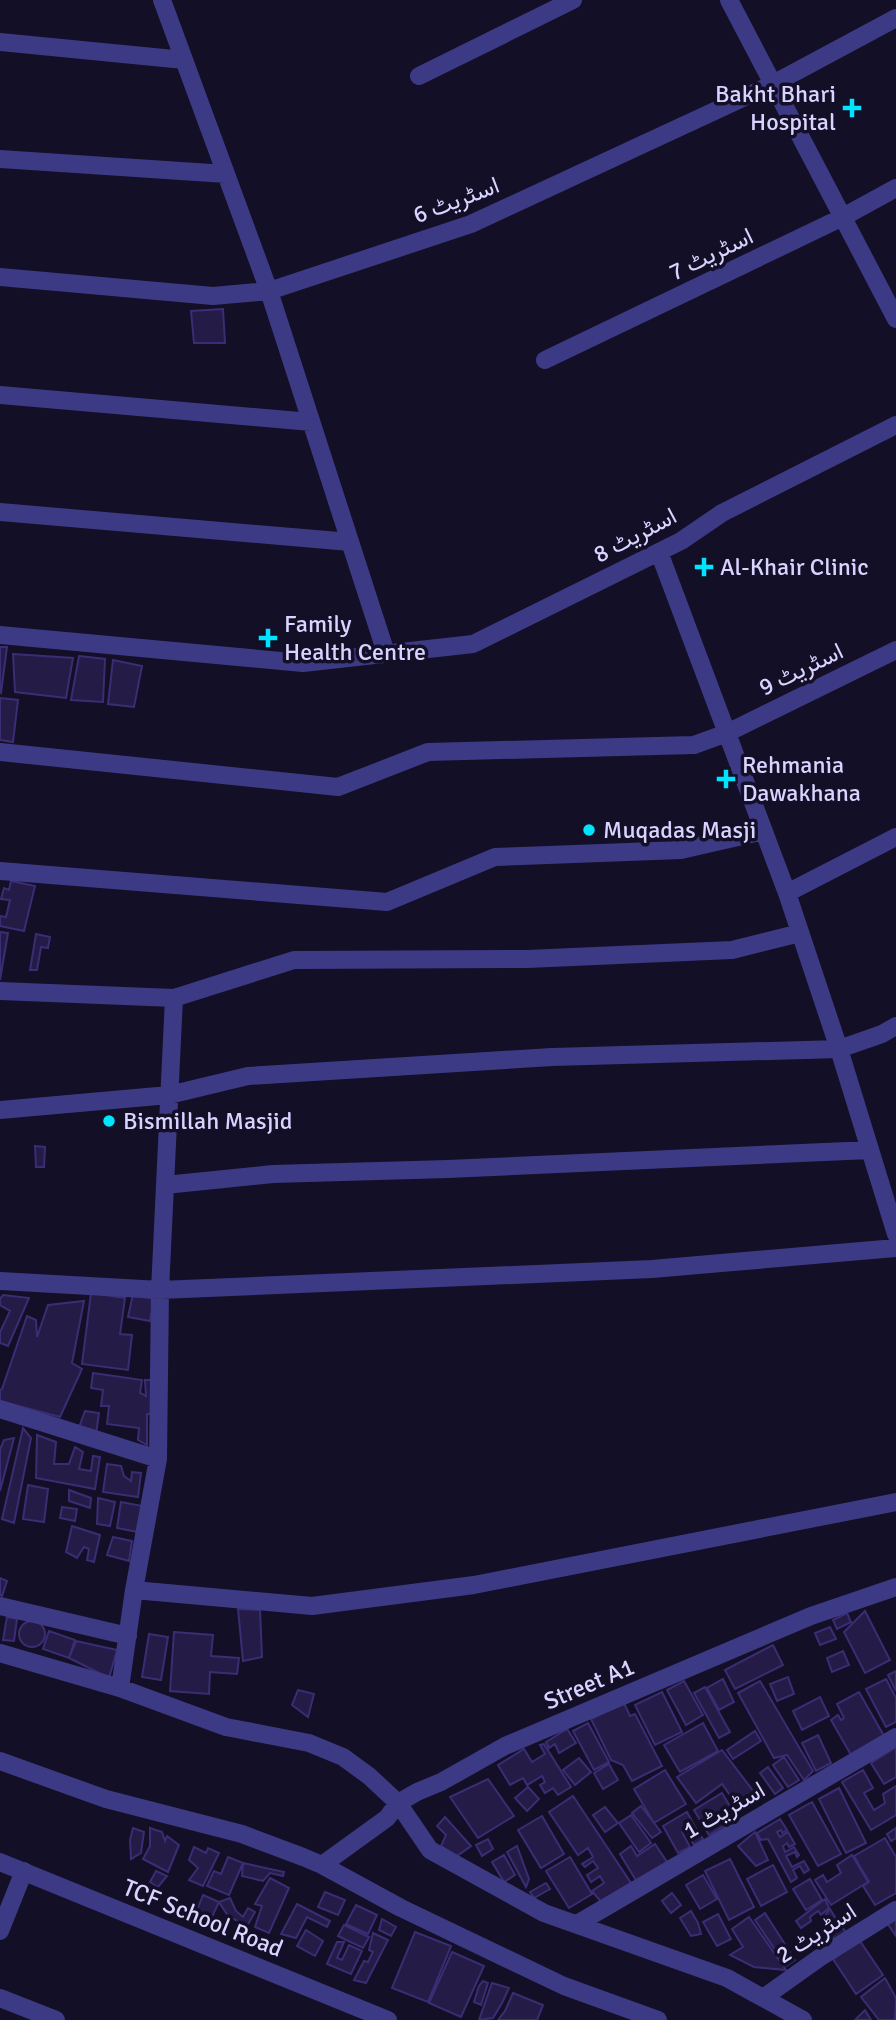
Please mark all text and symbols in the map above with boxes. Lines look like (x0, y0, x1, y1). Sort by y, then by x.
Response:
place label: Bakht Bhari Hospital (715, 79, 836, 137)
marker: Bakht Bhari Hospital (842, 98, 862, 118)
street label: اسٹریٹ 6 (409, 170, 503, 230)
street label: اسٹریٹ 7 (664, 221, 758, 287)
street label: اسٹریٹ 8 (588, 501, 682, 569)
place label: Al-Khair Clinic (720, 552, 869, 582)
marker: Al-Khair Clinic (694, 557, 714, 577)
place label: Family Health Centre (284, 609, 426, 667)
marker: Family Health Centre (258, 628, 278, 648)
street label: اسٹریٹ 9 (754, 636, 848, 702)
place label: Rehmania Dawakhana (742, 750, 861, 808)
marker: Rehmania Dawakhana (716, 769, 736, 789)
place label: Muqadas Masji (603, 815, 756, 845)
marker: Muqadas Masji (581, 822, 597, 838)
place label: Bismillah Masjid (123, 1106, 293, 1136)
marker: Bismillah Masjid (101, 1113, 117, 1129)
street label: Street A1 (539, 1652, 639, 1716)
street label: اسٹریٹ 1 (678, 1775, 770, 1845)
street label: TCF School Road (119, 1872, 287, 1964)
street label: اسٹریٹ 2 (770, 1896, 862, 1970)

